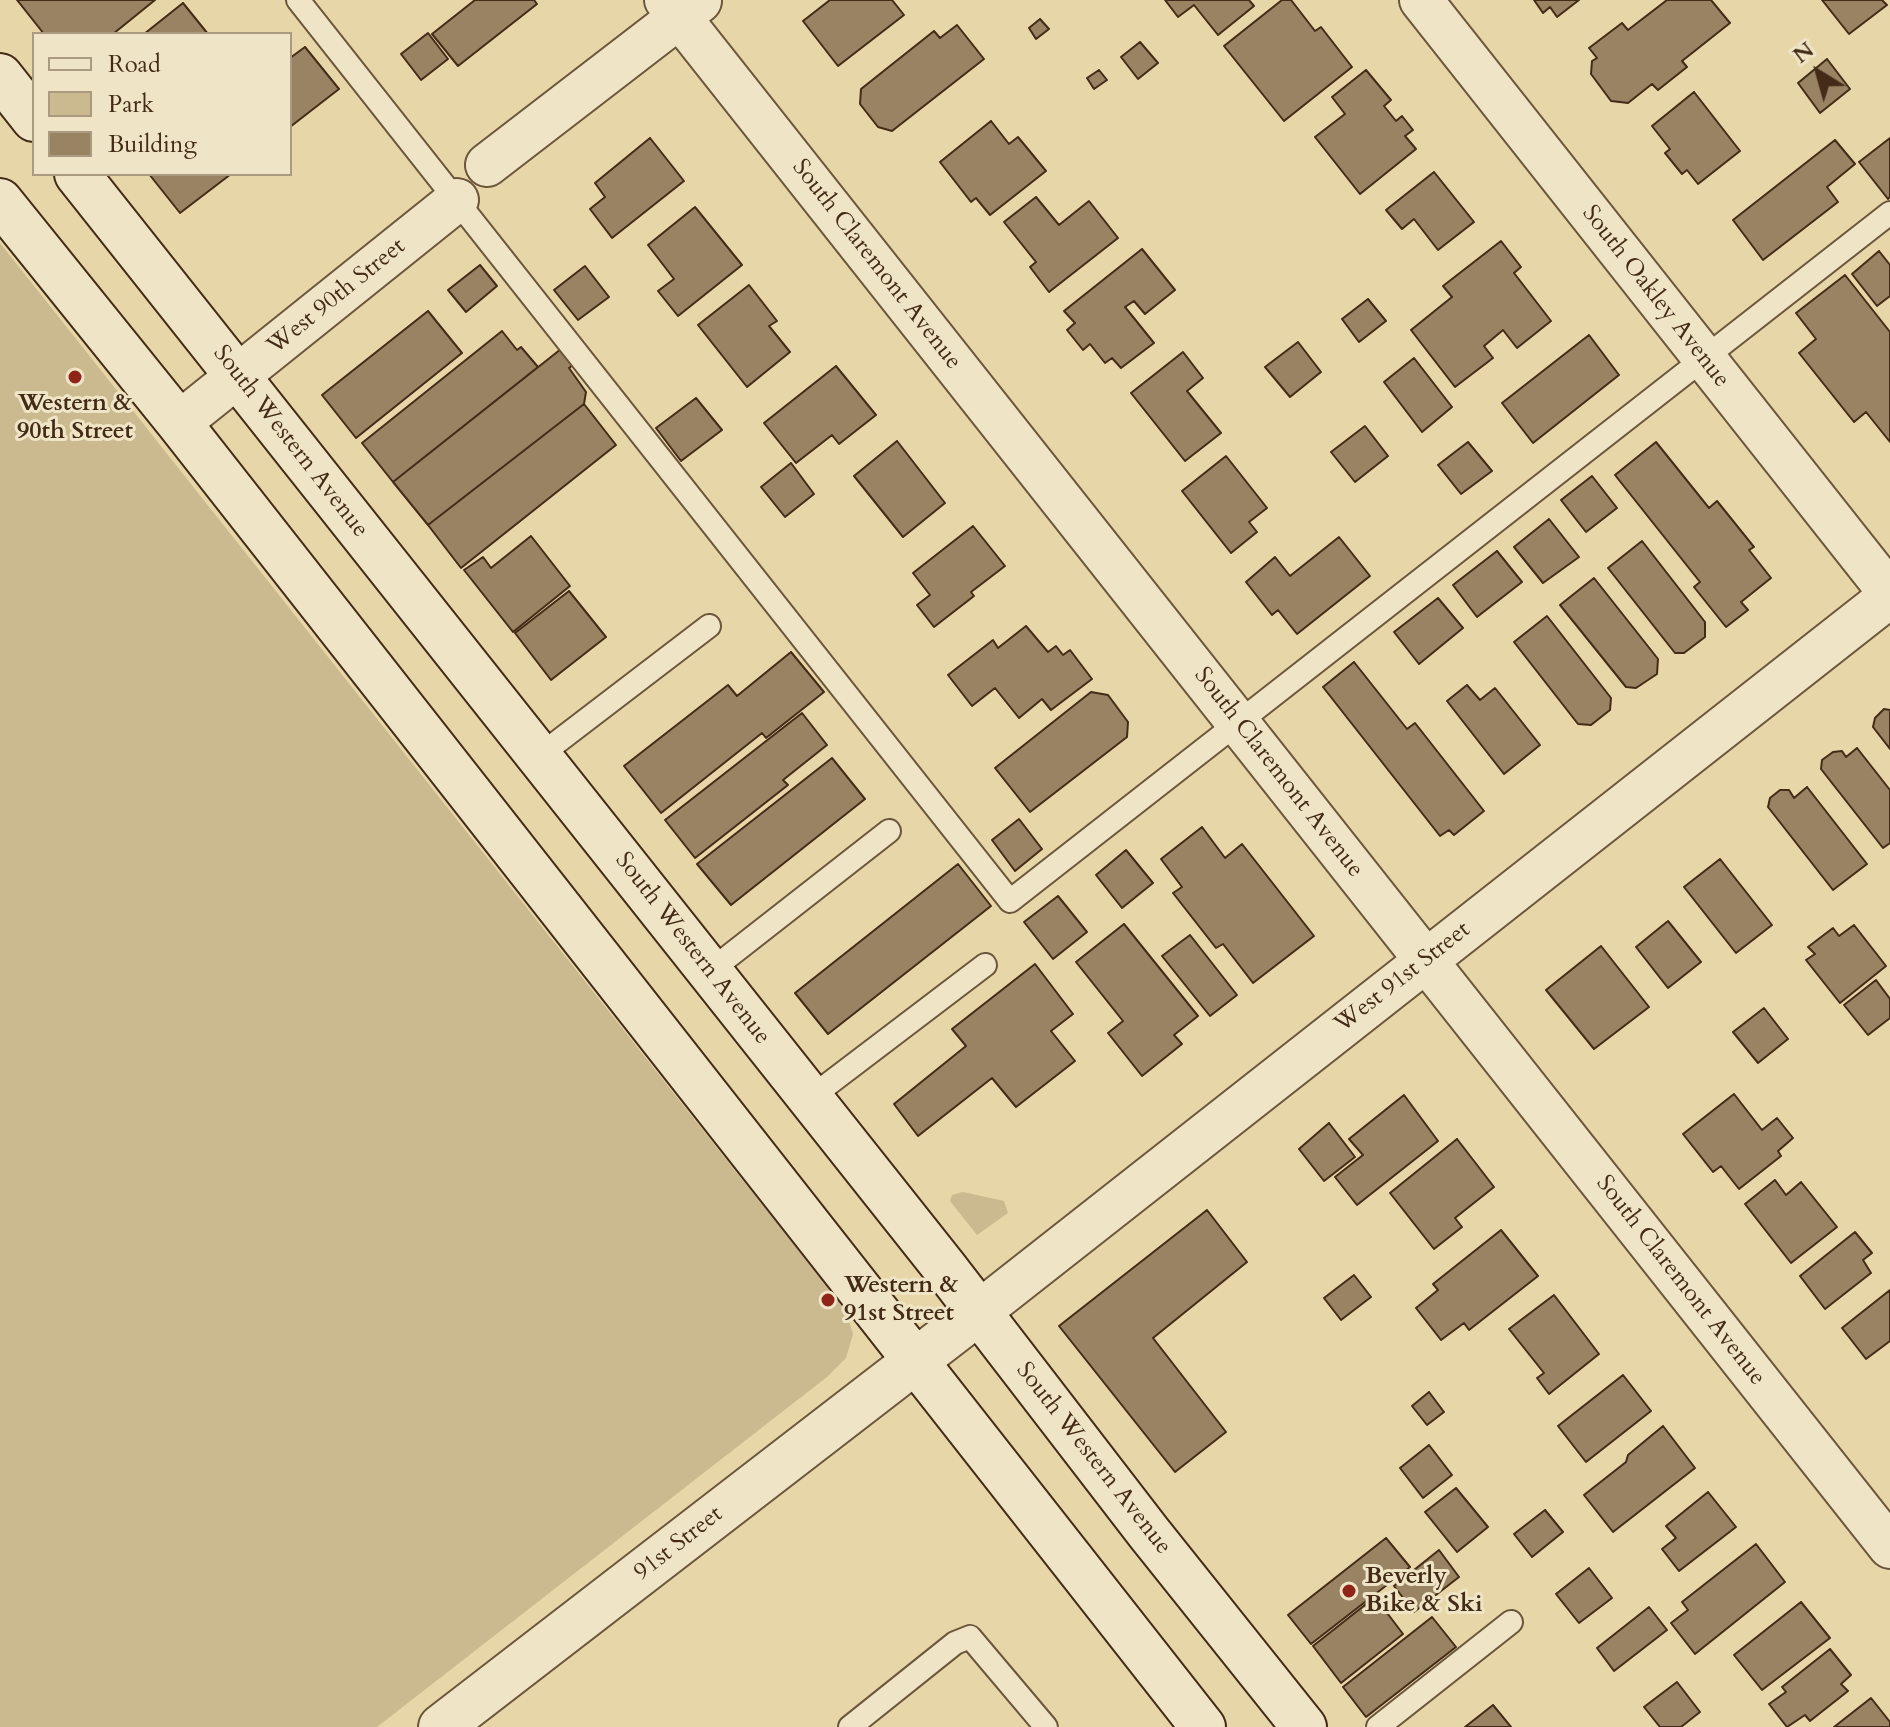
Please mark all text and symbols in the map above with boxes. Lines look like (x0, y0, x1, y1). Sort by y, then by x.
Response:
legend (32, 32, 292, 176)
north arrow (1778, 32, 1858, 112)
text: N (1787, 35, 1820, 71)
text: Road (108, 48, 161, 81)
text: Park (108, 88, 154, 121)
text: Building (108, 128, 197, 161)
street label: South Claremont Avenue (785, 154, 967, 376)
street label: South Oakley Avenue (1575, 200, 1735, 394)
street label: West 90th Street (262, 233, 412, 361)
street label: South Western Avenue (206, 340, 374, 544)
marker: Western & 90th Street (66, 368, 84, 386)
place label: Western & 90th Street (17, 390, 133, 446)
street label: South Claremont Avenue (1187, 662, 1369, 884)
street label: South Western Avenue (608, 847, 776, 1051)
street label: West 91st Street (1330, 916, 1476, 1040)
street label: South Claremont Avenue (1589, 1170, 1771, 1392)
place label: Western & 91st Street (844, 1272, 958, 1328)
marker: Western & 91st Street (819, 1291, 837, 1309)
street label: South Western Avenue (1009, 1357, 1177, 1561)
street label: 91st Street (629, 1501, 729, 1587)
place label: Beverly Bike & Ski (1365, 1563, 1483, 1619)
marker: Beverly Bike & Ski (1340, 1582, 1358, 1600)

